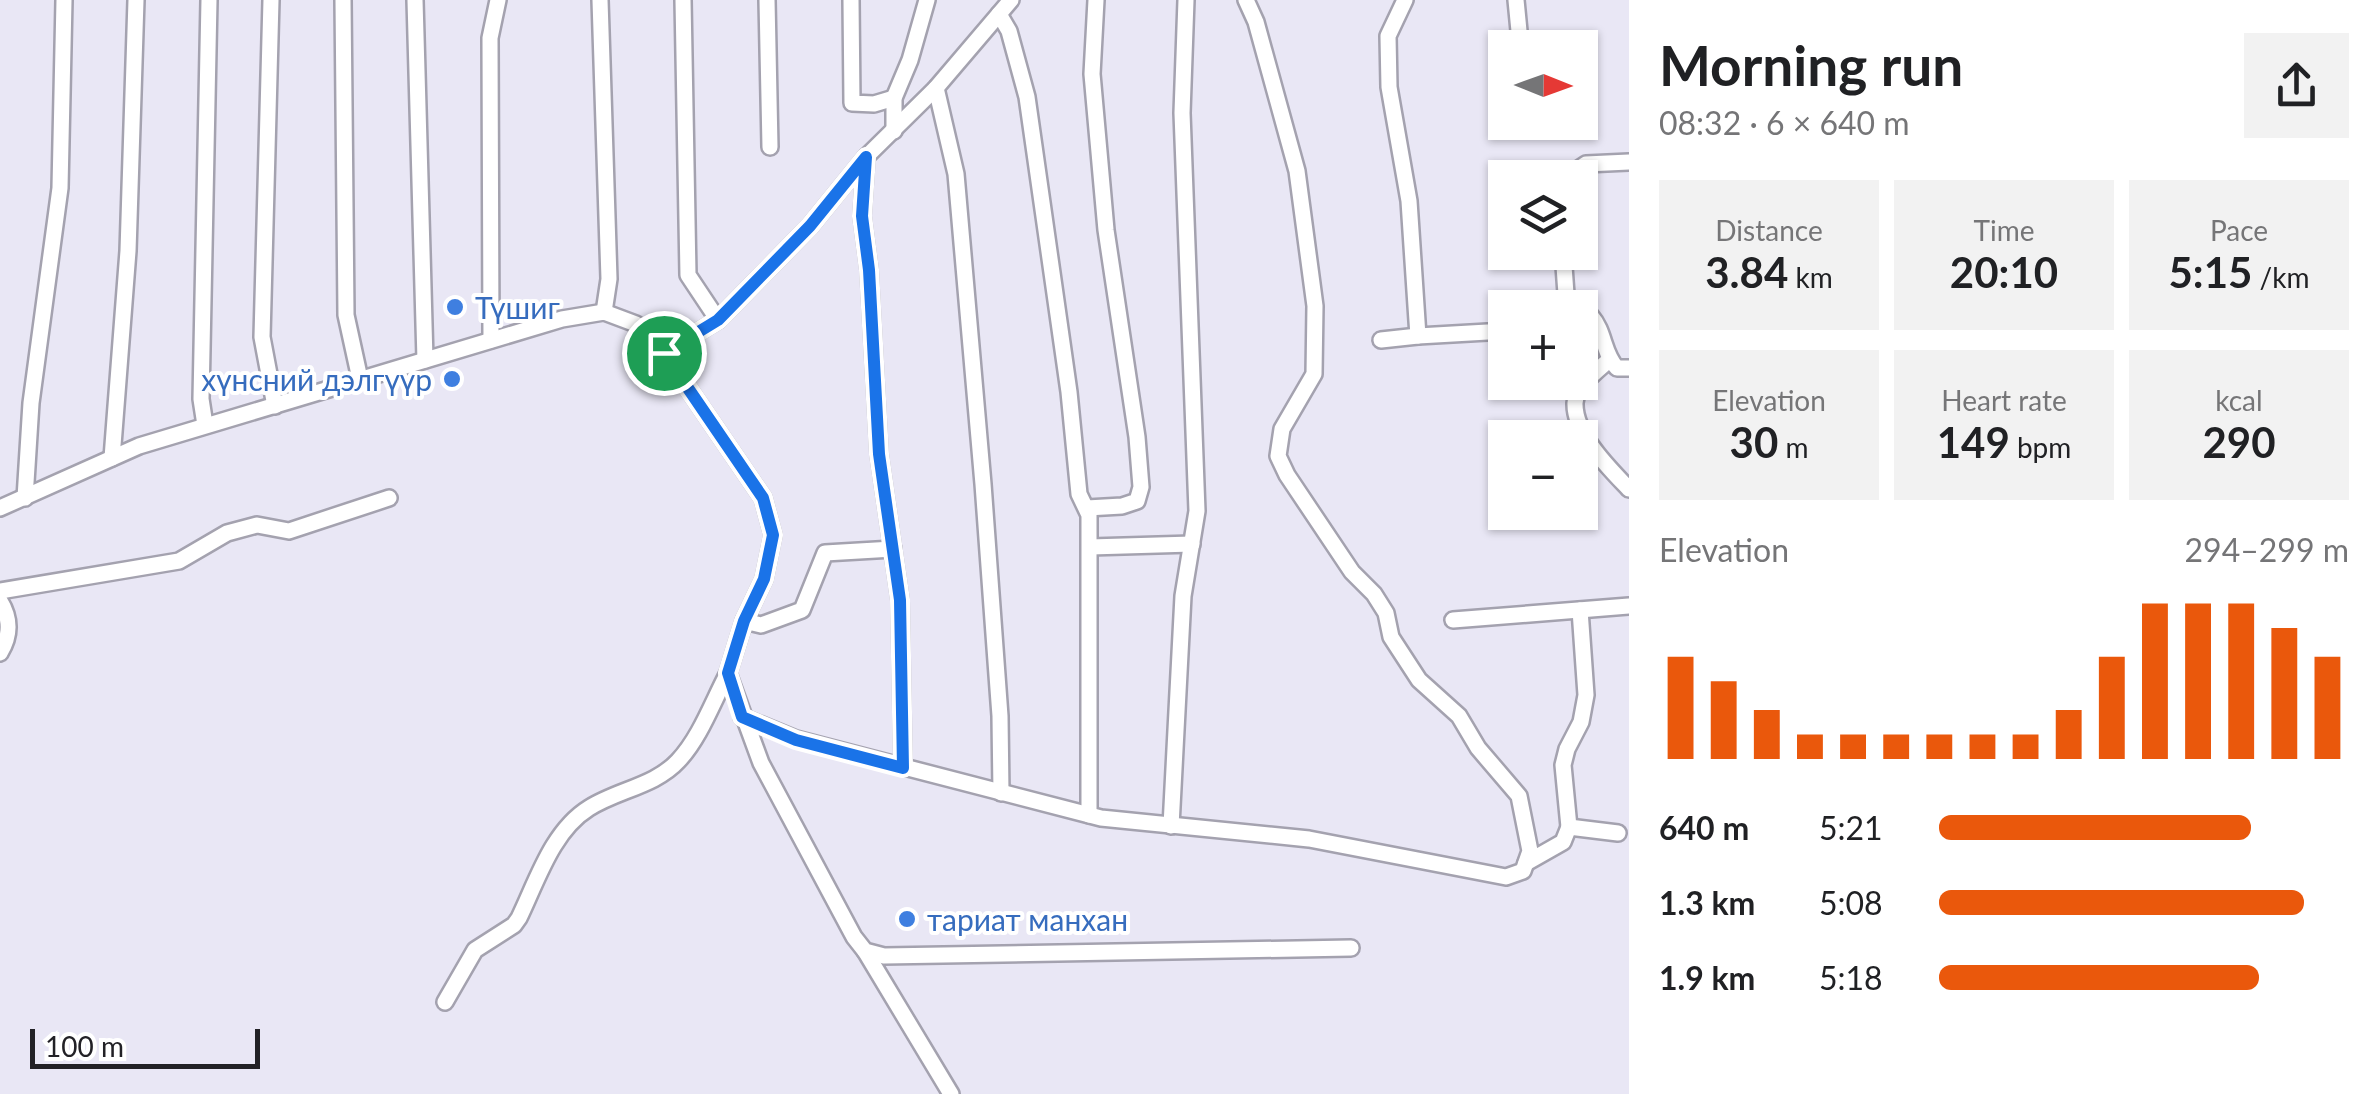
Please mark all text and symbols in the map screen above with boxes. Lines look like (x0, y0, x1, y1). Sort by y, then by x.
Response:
north arrow (1488, 30, 1598, 140)
map controls (1488, 30, 1598, 530)
text: Morning run (1659, 32, 1963, 98)
button: share (2244, 33, 2349, 138)
text: 08:32 · 6 × 640 m (1659, 103, 1910, 142)
button: layers (1488, 160, 1598, 270)
text: Distance (1715, 213, 1823, 247)
text: Time (1974, 213, 2034, 247)
text: Pace (2210, 213, 2268, 247)
text: 3.84 (1705, 247, 1788, 297)
text: 20:10 (1950, 247, 2058, 297)
text: 5:15 (2169, 247, 2252, 297)
text: km (1788, 260, 1833, 294)
text: /km (2252, 260, 2309, 294)
place label: Түшиг (475, 289, 560, 325)
button: + (1488, 290, 1598, 400)
marker: Түшиг (444, 296, 466, 318)
pin (622, 311, 707, 396)
icon: arrive (637, 326, 692, 381)
place label: хүнсний дэлгүүр (201, 361, 432, 397)
marker: хүнсний дэлгүүр (441, 368, 463, 390)
text: Elevation (1712, 383, 1826, 417)
text: Heart rate (1941, 383, 2067, 417)
text: kcal (2215, 383, 2263, 417)
text: 30 (1730, 417, 1778, 467)
text: 149 (1937, 417, 2010, 467)
text: 290 (2202, 417, 2276, 467)
button: − (1488, 420, 1598, 530)
text: m (1778, 430, 1808, 464)
text: bpm (2010, 430, 2071, 464)
text: Elevation (1659, 530, 1789, 569)
text: 294–299 m (2185, 530, 2349, 569)
text: 640 m (1659, 808, 1749, 847)
text: 5:21 (1819, 808, 1883, 847)
text: 1.3 km (1659, 883, 1755, 922)
text: 5:08 (1819, 883, 1883, 922)
place label: тариат манхан (927, 901, 1128, 937)
marker: тариат манхан (896, 908, 918, 930)
text: 1.9 km (1659, 958, 1755, 997)
text: 5:18 (1819, 958, 1883, 997)
scale bar (30, 1024, 260, 1068)
text: 100 m (45, 1029, 124, 1063)

